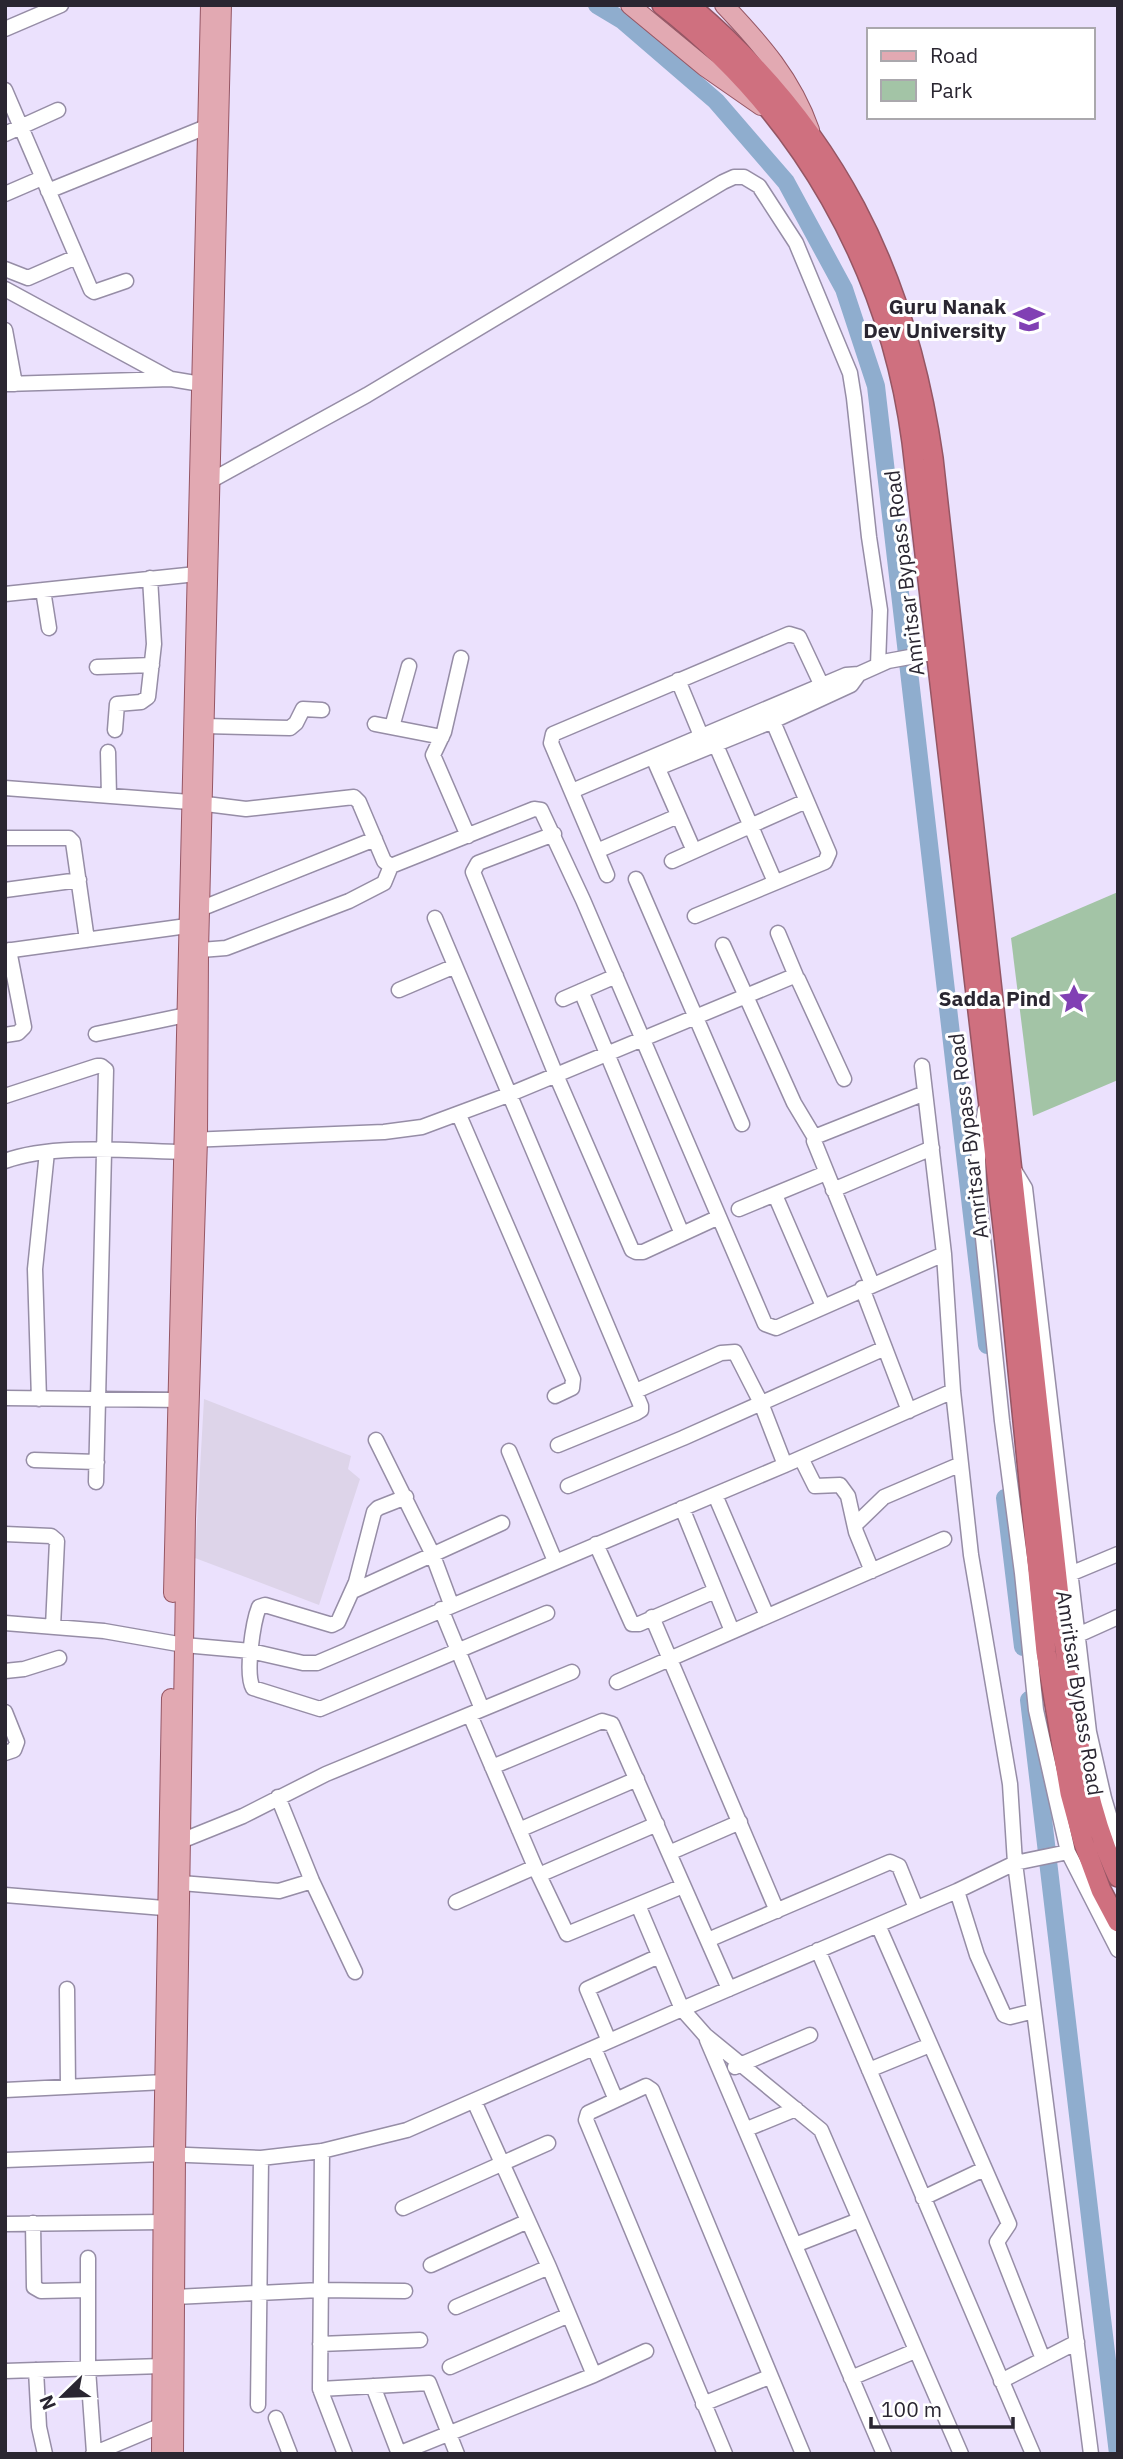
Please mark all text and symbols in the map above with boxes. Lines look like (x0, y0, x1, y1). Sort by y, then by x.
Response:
legend (867, 28, 1095, 119)
text: Road (930, 41, 978, 69)
text: Park (930, 76, 973, 104)
place label: Guru Nanak Dev University (863, 292, 1007, 344)
school or university icon: Guru Nanak Dev University (1012, 302, 1046, 336)
street label: Amritsar Bypass Road (877, 469, 931, 678)
place icon: Sadda Pind (1057, 982, 1091, 1016)
place label: Sadda Pind (938, 984, 1051, 1012)
street label: Amritsar Bypass Road (941, 1032, 995, 1241)
street label: Amritsar Bypass Road (1050, 1588, 1110, 1797)
north arrow (28, 2361, 98, 2431)
scale bar (871, 2386, 1013, 2430)
text: N (34, 2392, 61, 2414)
text: 100 m (881, 2395, 942, 2423)

